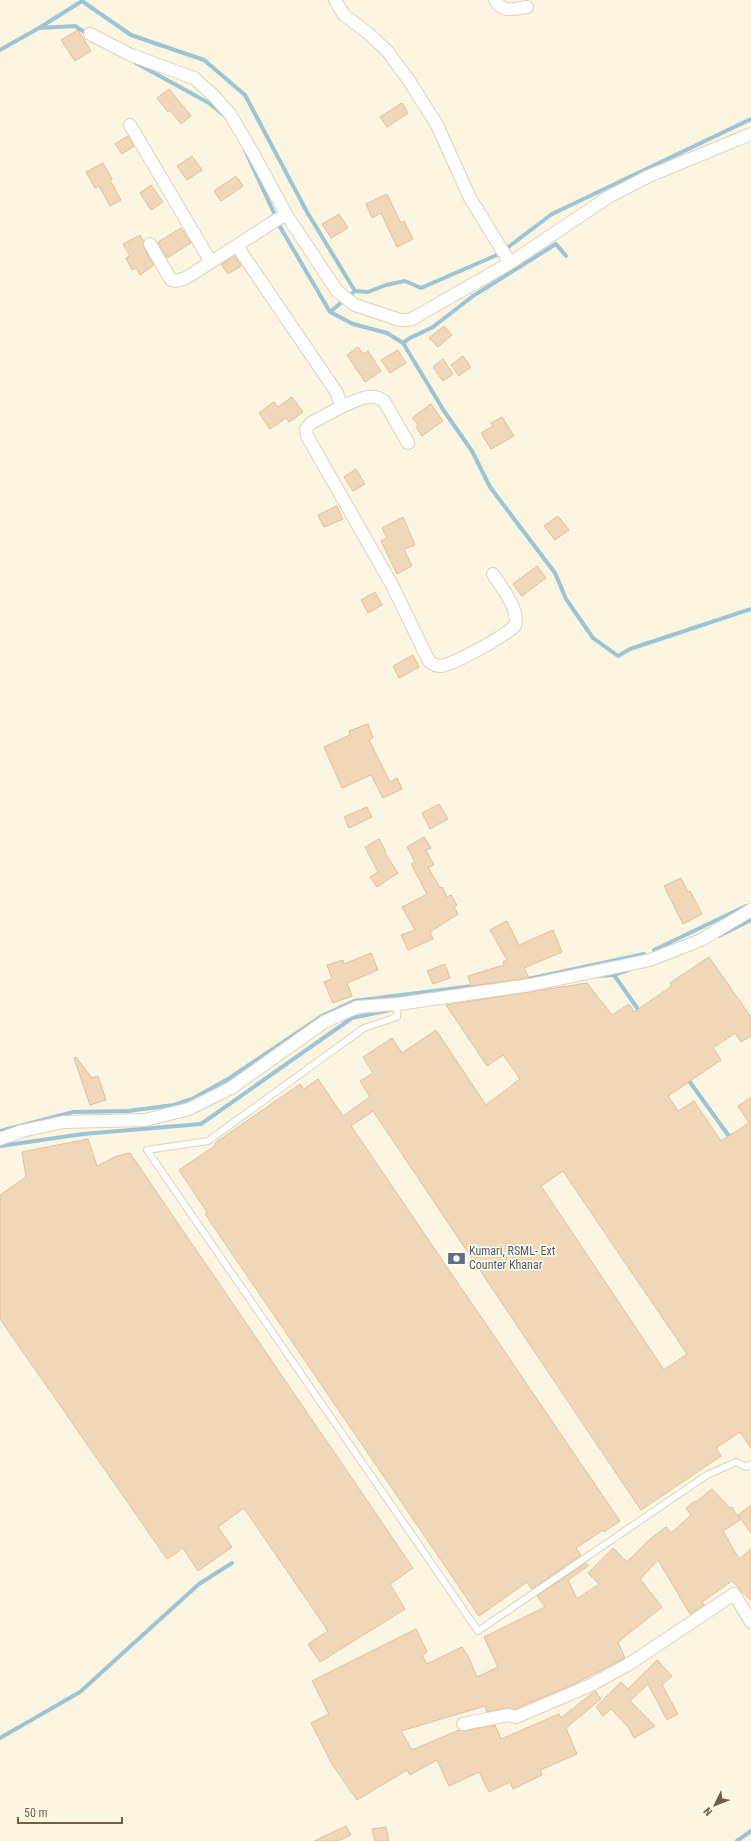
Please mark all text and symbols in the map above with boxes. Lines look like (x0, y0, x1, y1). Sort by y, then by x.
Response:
place label: Kumari, RSML- Ext Counter Khanar (469, 1244, 556, 1272)
bank icon: Kumari, RSML- Ext Counter Khanar (446, 1248, 466, 1268)
north arrow (695, 1785, 735, 1825)
scale bar (18, 1799, 122, 1825)
text: N (701, 1804, 715, 1818)
text: 50 m (24, 1806, 48, 1820)

